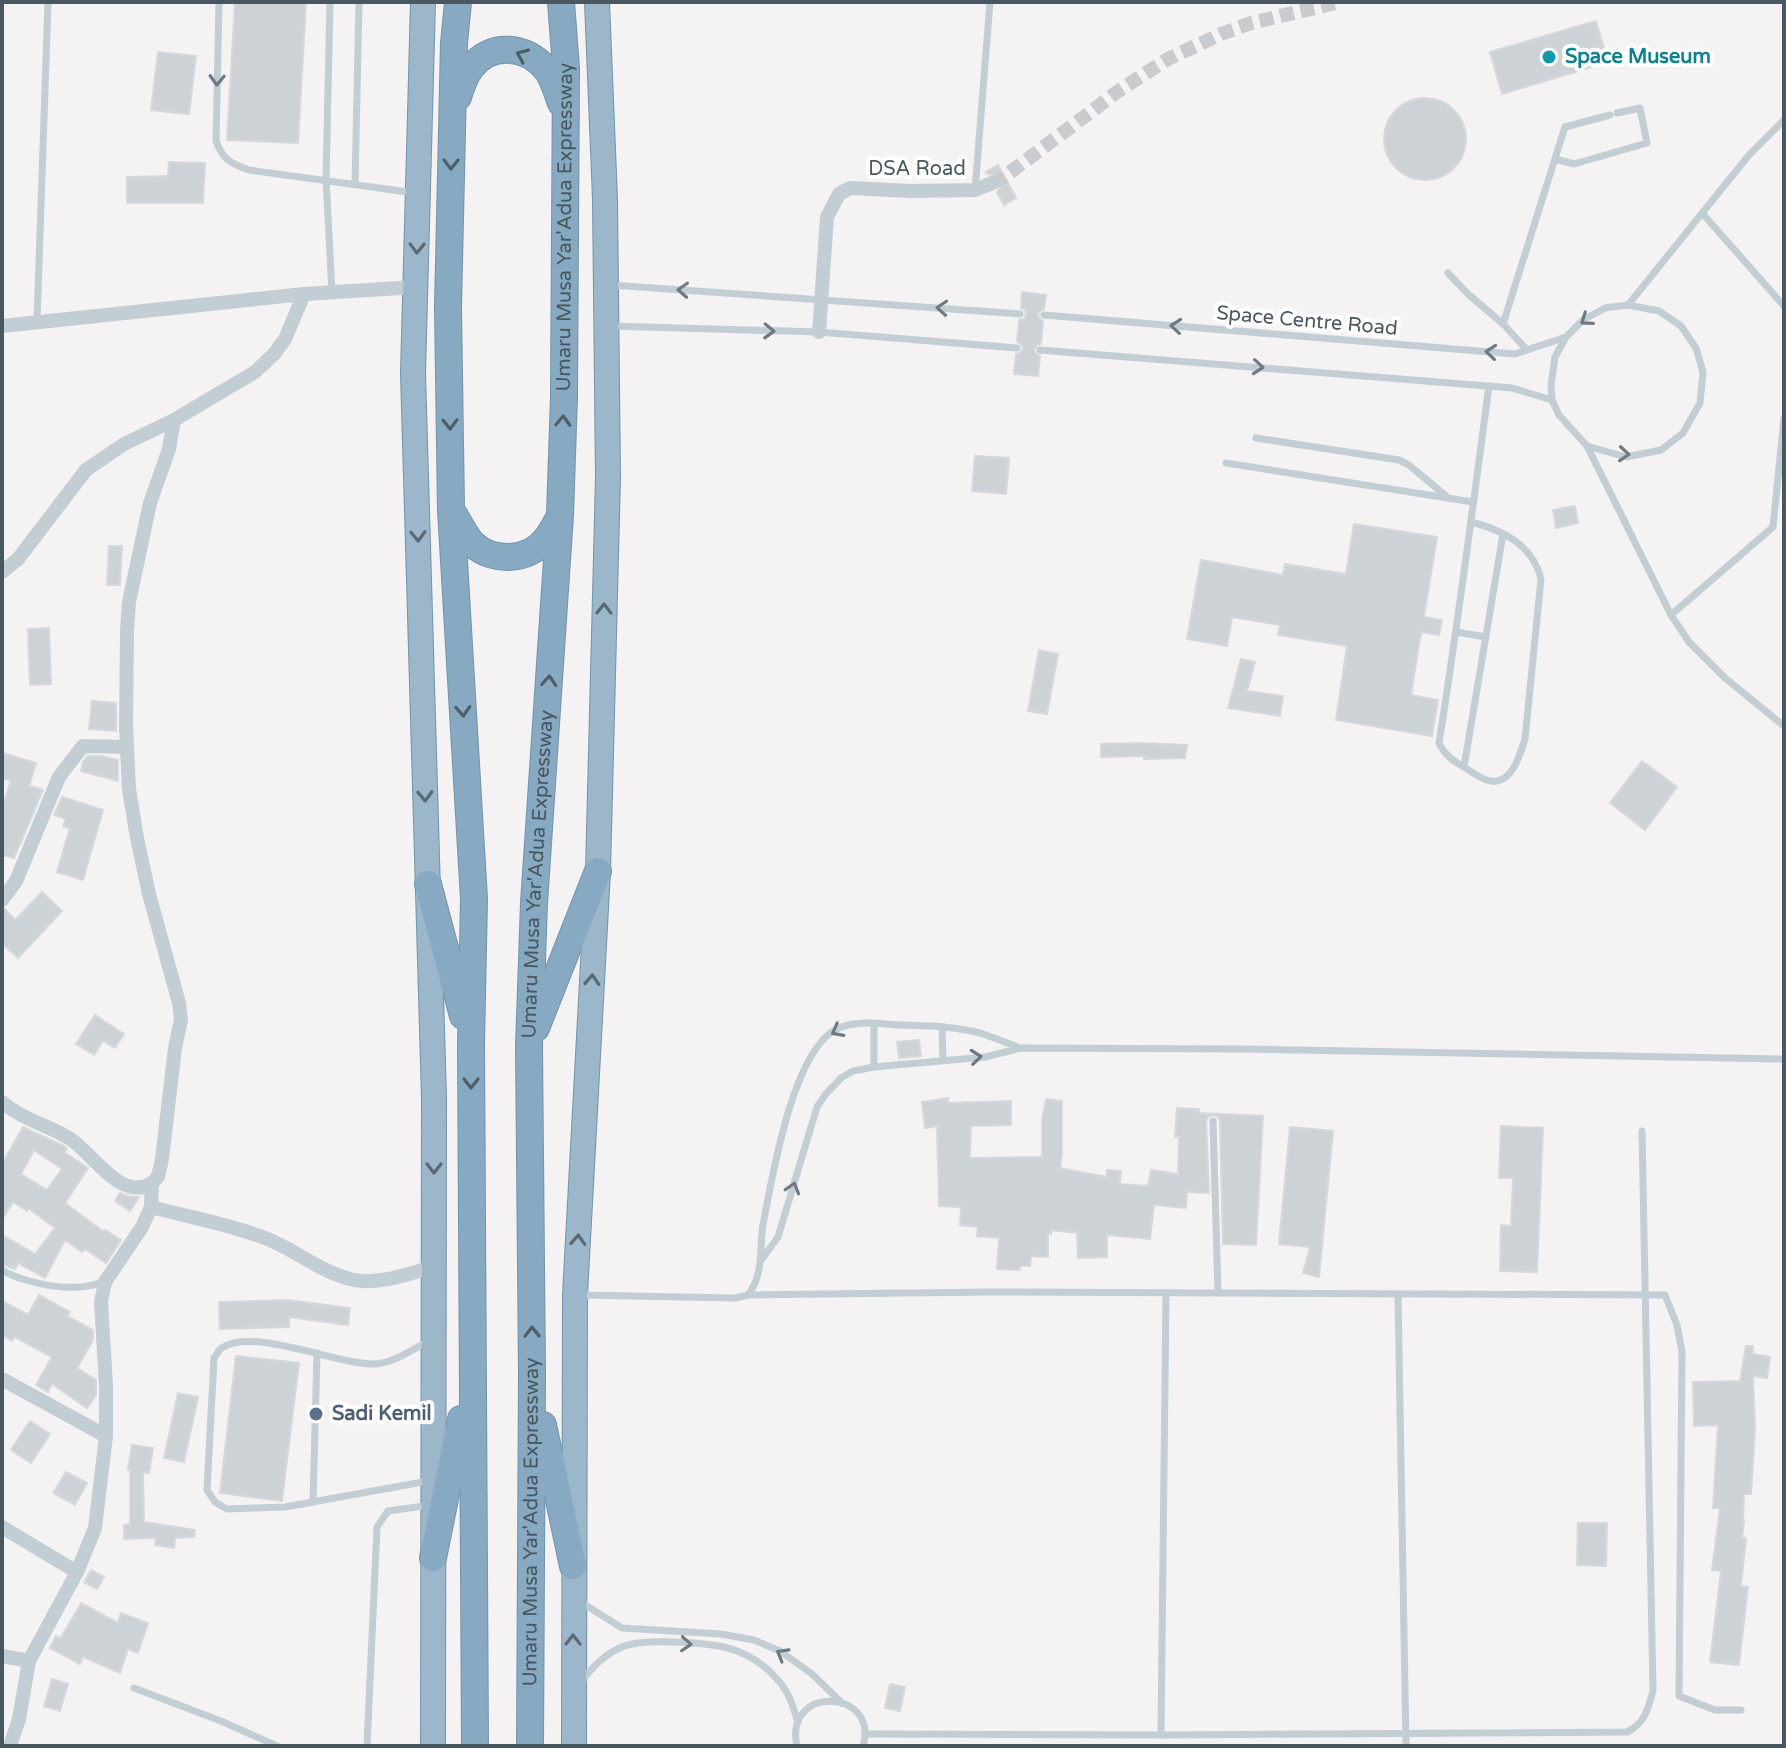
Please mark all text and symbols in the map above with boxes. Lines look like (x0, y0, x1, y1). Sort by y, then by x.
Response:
place label: Space Museum (1565, 45, 1711, 69)
one-way arrow (515, 48, 530, 64)
marker: Space Museum (1540, 48, 1558, 66)
street label: Umaru Musa Yar'Adua Expressway (552, 61, 578, 392)
one-way arrow (209, 74, 226, 87)
street label: DSA Road (868, 157, 966, 181)
one-way arrow (442, 158, 460, 171)
one-way arrow (409, 242, 426, 255)
one-way arrow (676, 282, 689, 299)
one-way arrow (935, 300, 948, 317)
street label: Space Centre Road (1215, 301, 1399, 341)
one-way arrow (1580, 310, 1594, 325)
one-way arrow (1169, 318, 1182, 335)
one-way arrow (763, 322, 776, 339)
one-way arrow (1484, 344, 1497, 361)
one-way arrow (1251, 359, 1264, 376)
one-way arrow (555, 414, 572, 427)
one-way arrow (441, 418, 458, 431)
one-way arrow (1617, 445, 1630, 462)
one-way arrow (409, 530, 427, 543)
one-way arrow (596, 602, 613, 615)
one-way arrow (540, 674, 557, 687)
one-way arrow (454, 705, 471, 718)
street label: Umaru Musa Yar'Adua Expressway (517, 709, 559, 1039)
one-way arrow (417, 790, 434, 803)
one-way arrow (583, 973, 600, 986)
one-way arrow (831, 1022, 845, 1037)
one-way arrow (970, 1049, 983, 1066)
one-way arrow (462, 1077, 480, 1090)
one-way arrow (425, 1162, 443, 1175)
one-way arrow (784, 1182, 800, 1196)
one-way arrow (569, 1233, 586, 1246)
one-way arrow (523, 1325, 541, 1338)
street label: Umaru Musa Yar'Adua Expressway (518, 1357, 544, 1687)
place label: Sadi Kemil (332, 1402, 431, 1426)
marker: Sadi Kemil (307, 1405, 325, 1423)
one-way arrow (564, 1633, 582, 1646)
one-way arrow (680, 1635, 693, 1652)
one-way arrow (776, 1648, 791, 1664)

